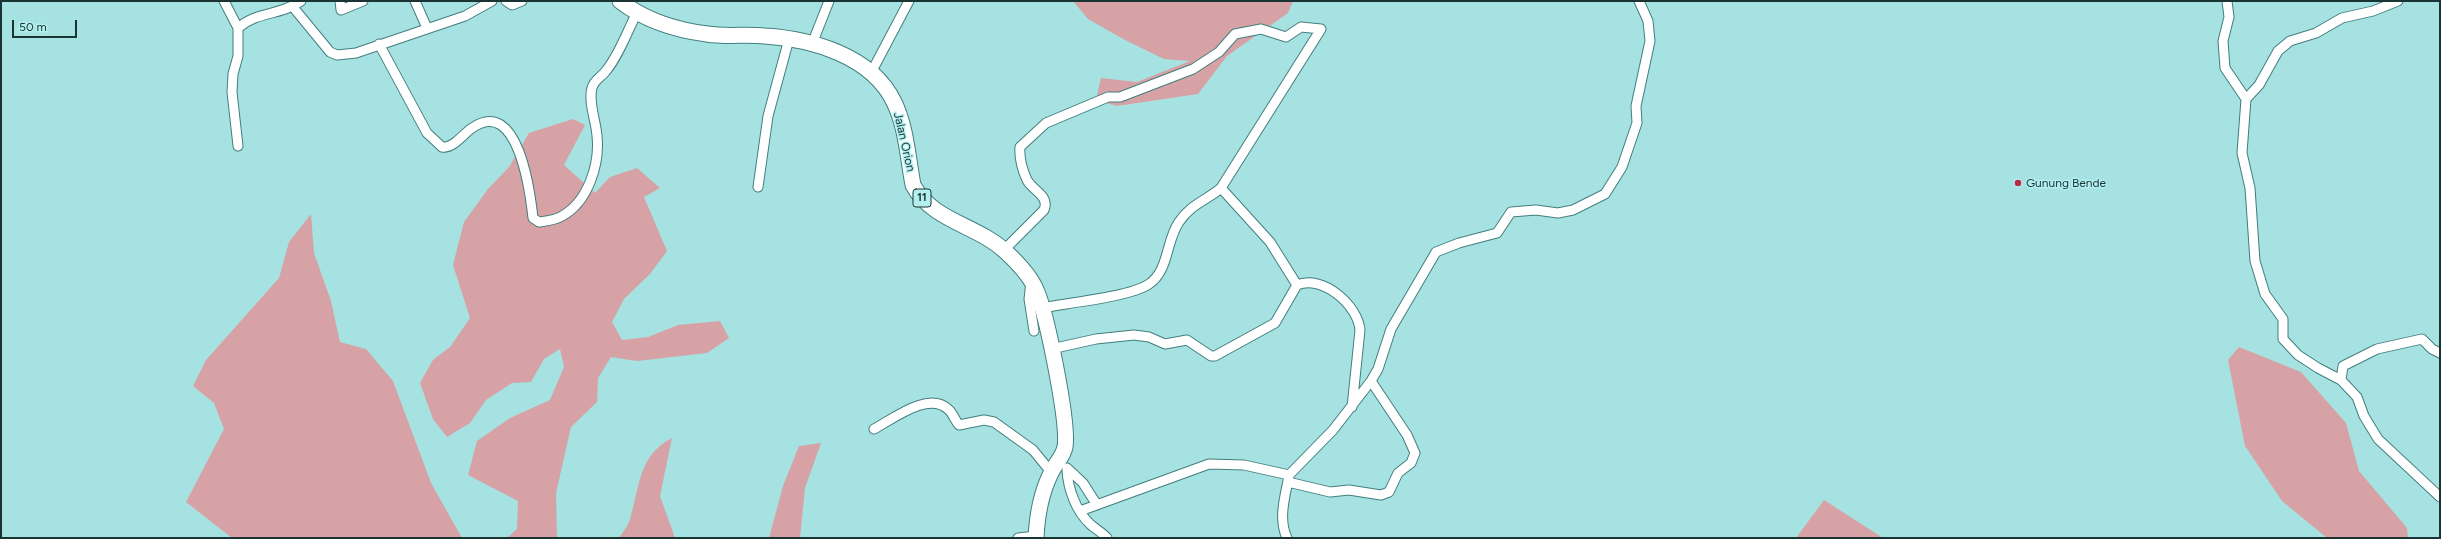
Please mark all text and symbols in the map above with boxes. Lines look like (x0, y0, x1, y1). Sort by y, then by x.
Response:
scale bar (14, 12, 79, 38)
text: 50 m (19, 20, 47, 34)
street label: Jalan Orion (890, 111, 918, 173)
place label: Gunung Bende (2026, 176, 2106, 190)
marker: Gunung Bende (2013, 178, 2023, 188)
road number: 11 (913, 189, 931, 207)

